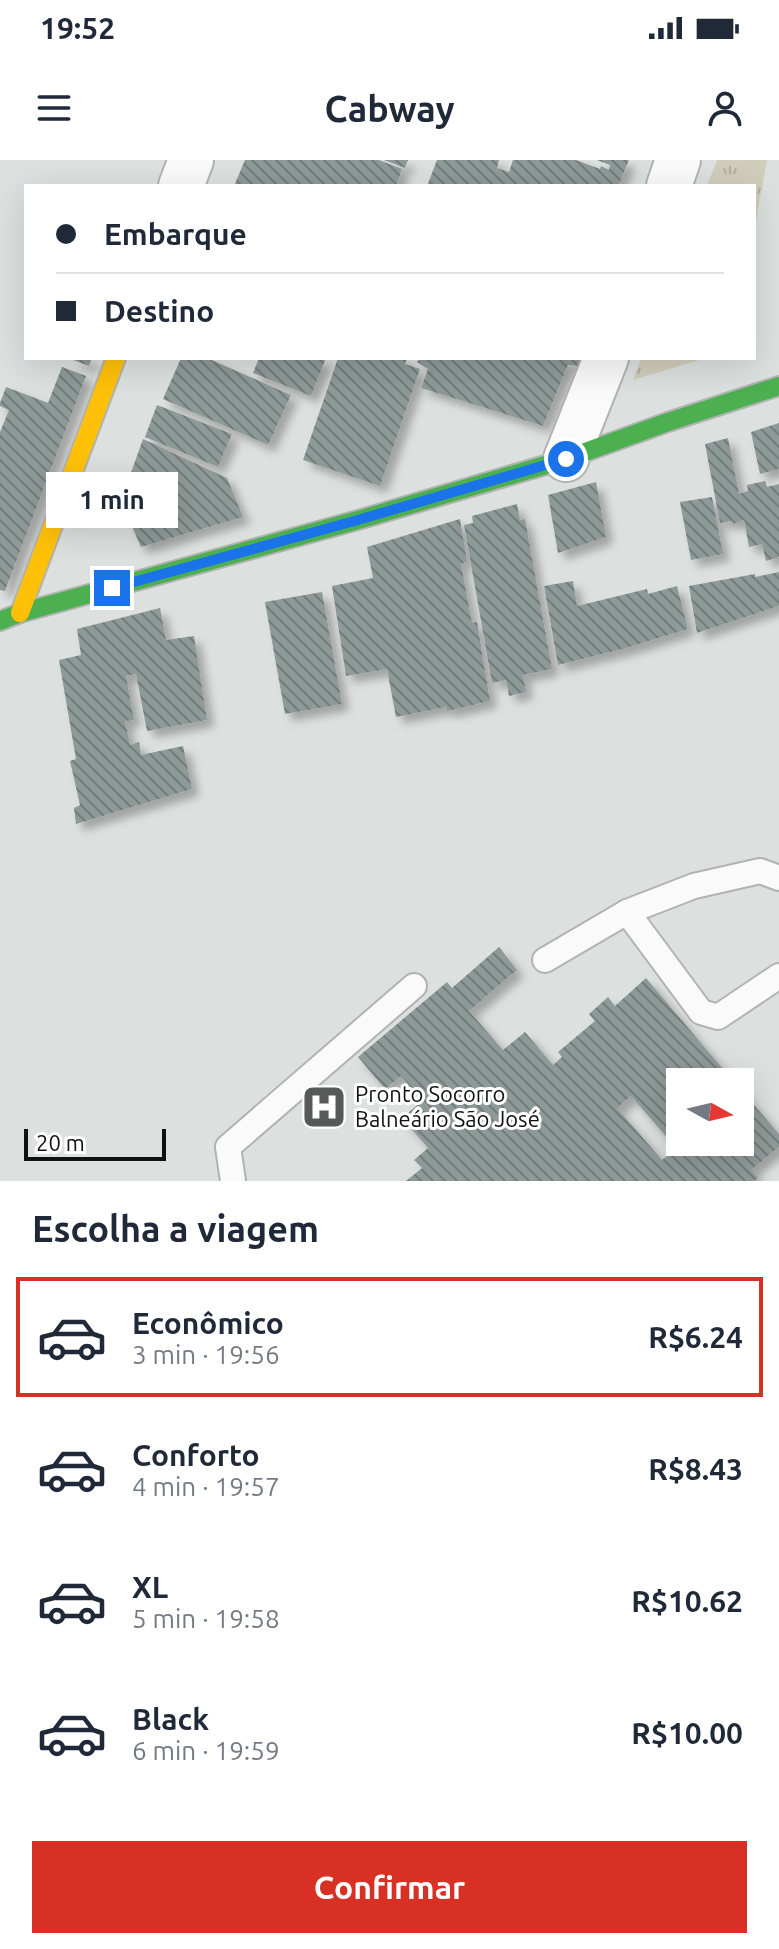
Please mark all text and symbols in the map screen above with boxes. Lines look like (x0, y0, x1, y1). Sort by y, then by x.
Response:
text: 19:52 (40, 11, 115, 45)
icon: menu (32, 86, 76, 130)
icon: person (703, 86, 747, 130)
text: Cabway (324, 88, 455, 129)
text: Embarque (104, 217, 247, 251)
text: Destino (104, 294, 214, 328)
route start (548, 441, 584, 477)
callout: 1 min (46, 472, 178, 528)
text: 1 min (79, 485, 145, 514)
route end (94, 570, 130, 606)
north arrow (666, 1068, 754, 1156)
map controls (666, 1068, 754, 1156)
place label: Pronto Socorro Balneário São José (355, 1081, 540, 1131)
hospital icon: Pronto Socorro Balneário São José (300, 1083, 348, 1131)
scale bar (24, 1125, 166, 1161)
text: 20 m (36, 1130, 85, 1155)
text: Escolha a viagem (32, 1208, 319, 1249)
icon: car (36, 1301, 108, 1373)
text: Econômico (132, 1306, 284, 1340)
text: R$6.24 (648, 1320, 743, 1354)
text: 3 min · 19:56 (132, 1340, 280, 1369)
icon: car (36, 1433, 108, 1505)
text: Conforto (132, 1438, 260, 1472)
text: R$8.43 (648, 1452, 743, 1486)
text: 4 min · 19:57 (132, 1472, 280, 1501)
icon: car (36, 1565, 108, 1637)
text: XL (132, 1570, 168, 1604)
text: R$10.62 (631, 1584, 743, 1618)
text: 5 min · 19:58 (132, 1604, 280, 1633)
icon: car (36, 1697, 108, 1769)
text: Black (132, 1702, 209, 1736)
text: R$10.00 (631, 1716, 743, 1750)
text: 6 min · 19:59 (132, 1736, 280, 1765)
button: Confirmar (32, 1841, 747, 1933)

